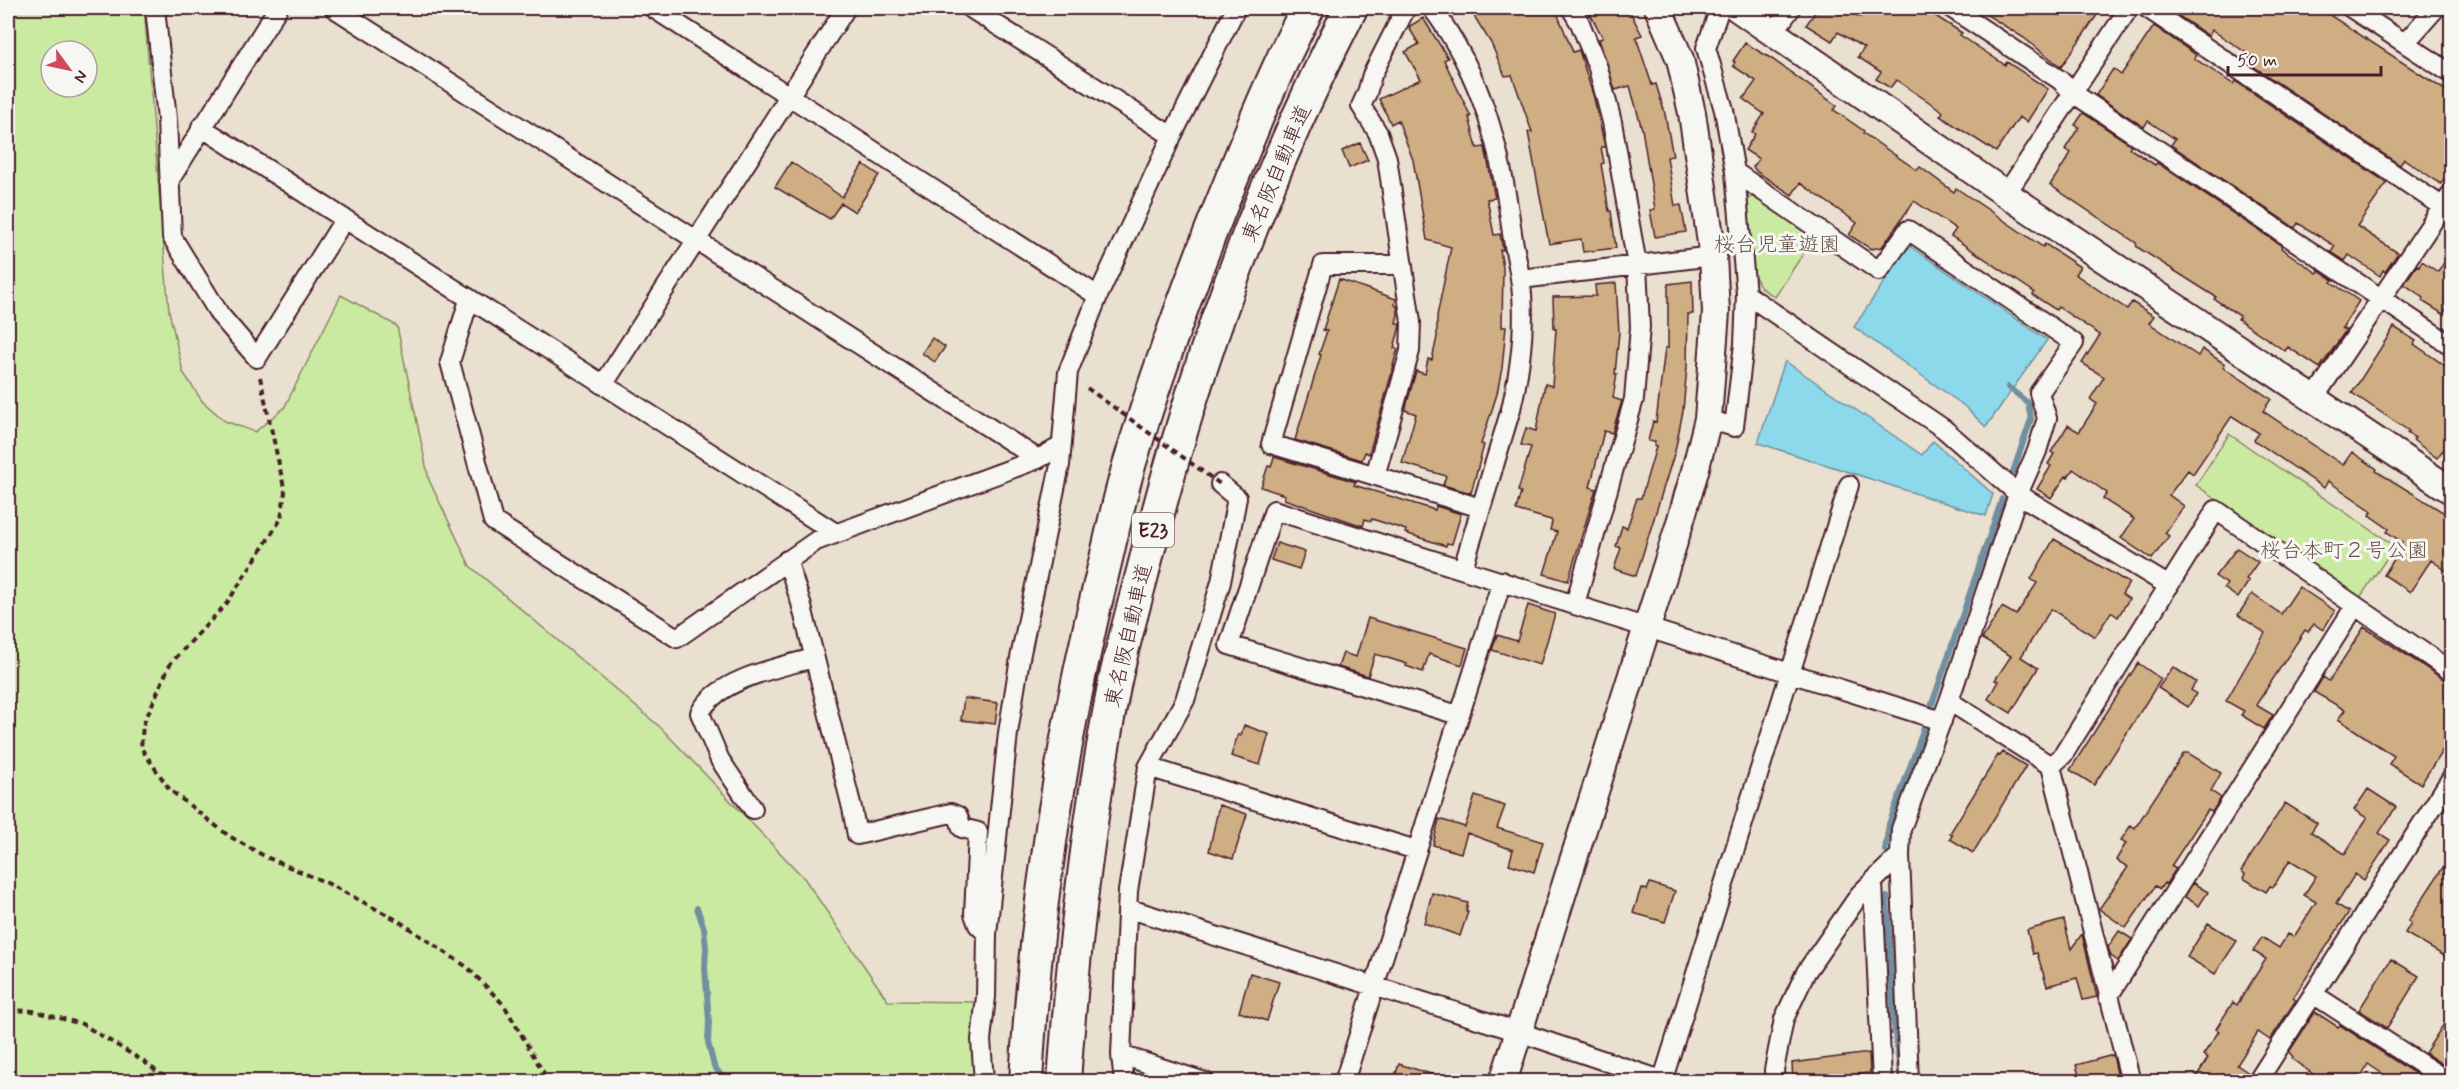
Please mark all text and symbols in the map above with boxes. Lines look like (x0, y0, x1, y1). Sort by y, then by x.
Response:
north arrow (39, 39, 99, 99)
scale bar (2228, 39, 2381, 77)
text: 50 m (2237, 49, 2277, 73)
text: N (69, 66, 92, 87)
street label: 東名阪自動車道 (1235, 100, 1319, 247)
park label: 桜台児童遊園 (1714, 231, 1840, 259)
road number: E23 (1132, 513, 1174, 547)
park label: 桜台本町２号公園 (2260, 537, 2428, 565)
street label: 東名阪自動車道 (1099, 560, 1159, 710)

